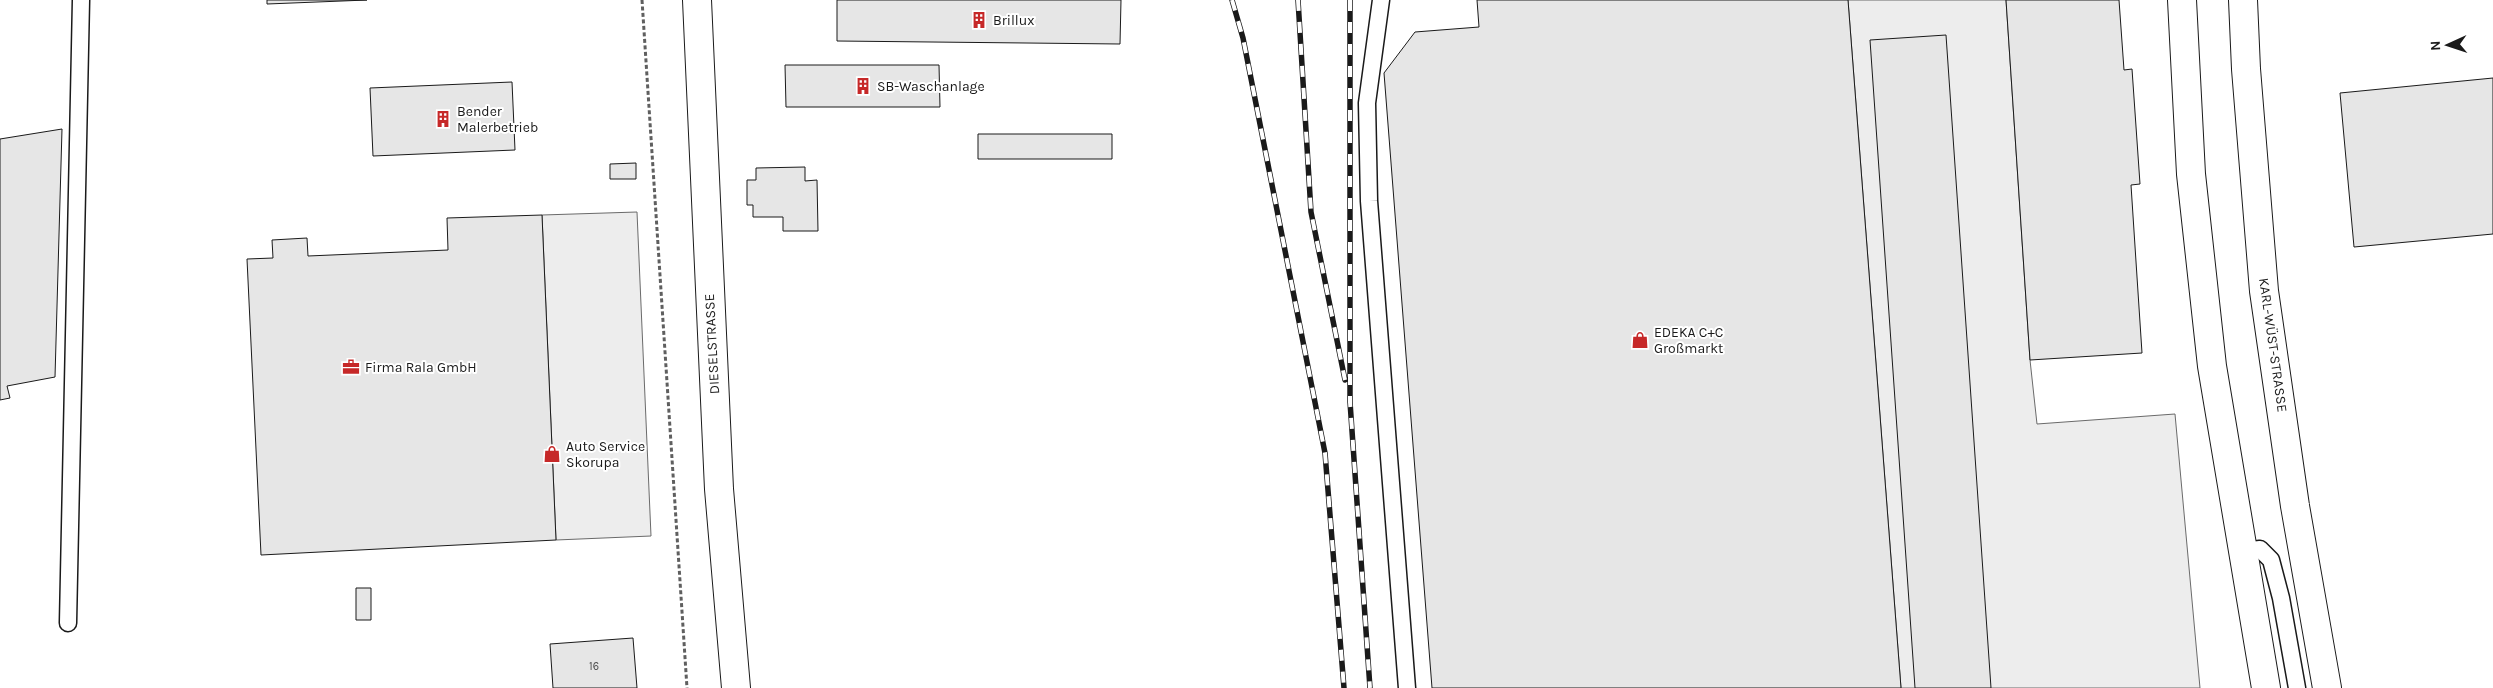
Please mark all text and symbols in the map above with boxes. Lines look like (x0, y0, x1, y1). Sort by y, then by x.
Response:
building icon: Brillux (969, 10, 989, 30)
place label: Brillux (993, 12, 1034, 29)
north arrow (2423, 20, 2473, 70)
text: N (2427, 40, 2444, 51)
building icon: SB-Waschanlage (853, 76, 873, 96)
place label: SB-Waschanlage (877, 78, 985, 95)
place label: Bender Malerbetrieb (457, 103, 538, 136)
building icon: Bender Malerbetrieb (433, 109, 453, 129)
street label: KARL-WÜST-STRASSE (2255, 277, 2291, 413)
street label: DIESELSTRASSE (701, 293, 723, 395)
place label: EDEKA C+C Großmarkt (1654, 324, 1723, 357)
shop icon: EDEKA C+C Großmarkt (1630, 330, 1650, 350)
office icon: Firma Rala GmbH (341, 357, 361, 377)
place label: Firma Rala GmbH (365, 359, 477, 376)
place label: Auto Service Skorupa (566, 438, 645, 471)
shop icon: Auto Service Skorupa (542, 444, 562, 464)
house number: 16 (589, 660, 599, 673)

